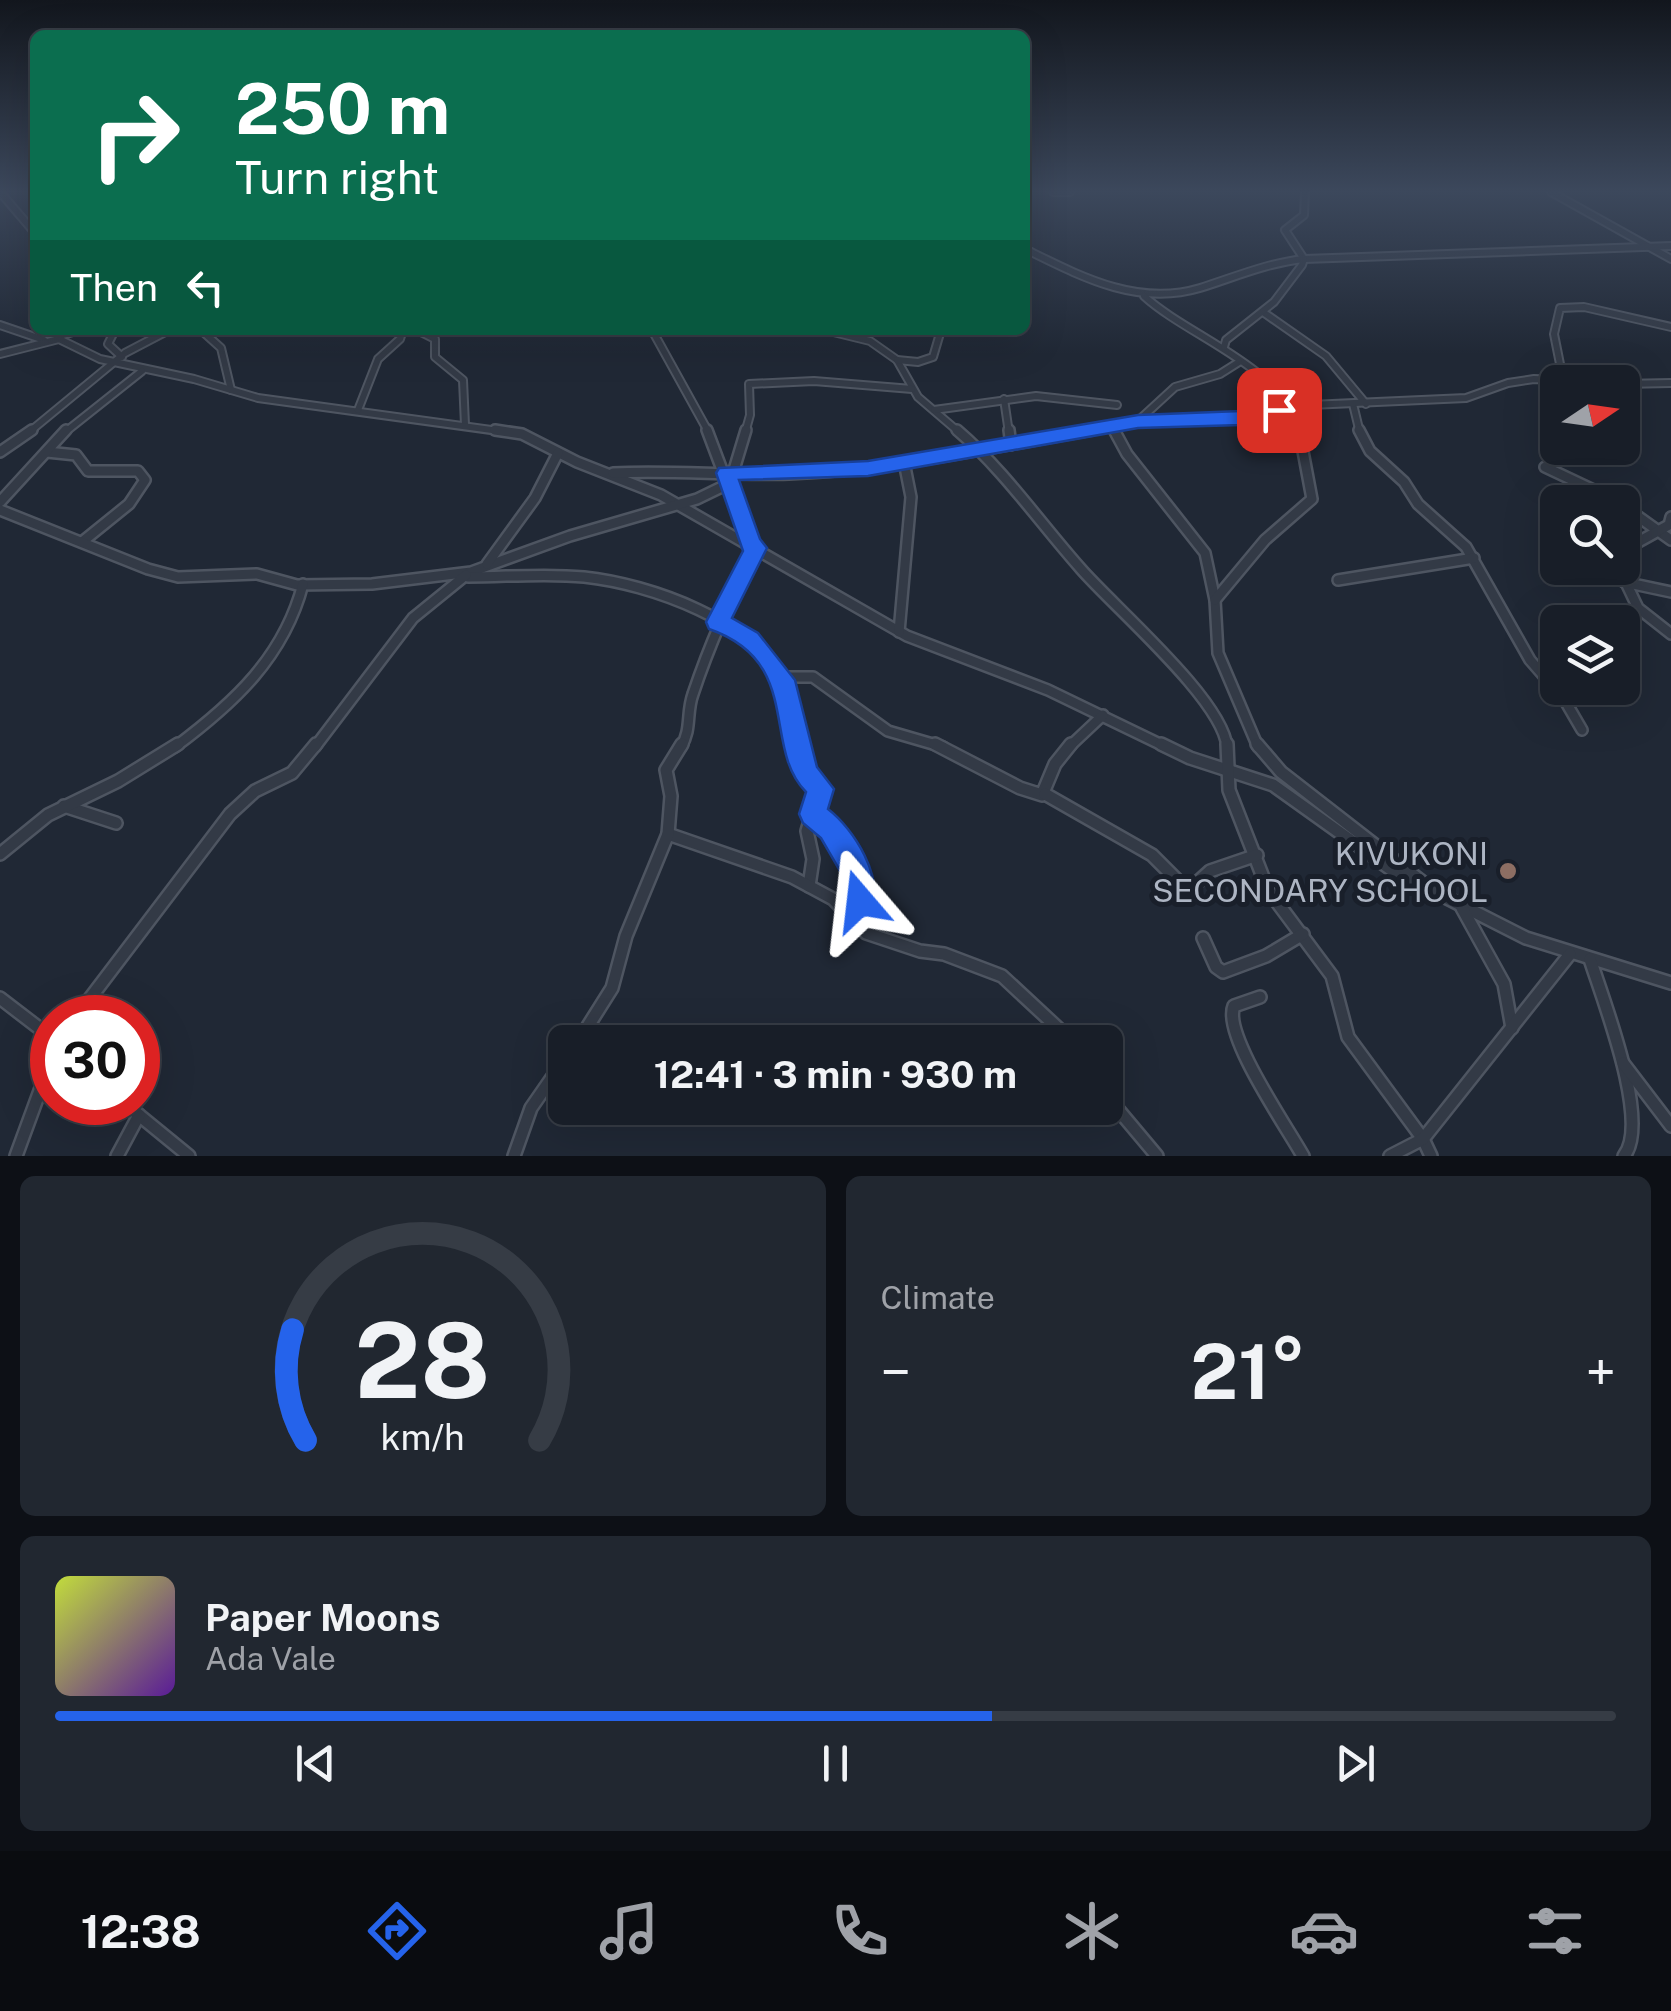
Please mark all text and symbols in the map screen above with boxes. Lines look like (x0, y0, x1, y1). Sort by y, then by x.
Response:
text: 250 m (235, 67, 450, 150)
icon: right (70, 70, 200, 200)
text: Turn right (235, 151, 439, 204)
icon: left (178, 260, 233, 315)
text: Then (70, 265, 158, 310)
north arrow (1540, 365, 1640, 465)
map controls (1540, 365, 1640, 705)
pin (1237, 368, 1322, 453)
icon: arrive (1252, 383, 1307, 438)
button: search (1540, 485, 1640, 585)
button: layers (1540, 605, 1640, 705)
place label: KIVUKONI SECONDARY SCHOOL (1152, 835, 1488, 909)
position arrow (808, 849, 912, 953)
marker: KIVUKONI SECONDARY SCHOOL (1497, 860, 1519, 882)
speed limit sign: 30 (30, 995, 160, 1125)
text: 12:41 · 3 min · 930 m (654, 1052, 1017, 1097)
text: Climate (881, 1279, 995, 1316)
text: 28 (355, 1299, 491, 1421)
text: 21° (1191, 1328, 1306, 1416)
text: − (881, 1340, 911, 1404)
text: + (1586, 1340, 1616, 1404)
text: km/h (381, 1416, 465, 1458)
text: Paper Moons (205, 1595, 440, 1640)
text: Ada Vale (205, 1640, 336, 1677)
icon: previous (288, 1736, 343, 1791)
icon: pause (808, 1736, 863, 1791)
icon: next (1328, 1736, 1383, 1791)
icon: directions (362, 1896, 432, 1966)
icon: music (594, 1896, 664, 1966)
icon: phone (825, 1896, 895, 1966)
icon: climate (1057, 1896, 1127, 1966)
icon: car (1289, 1896, 1359, 1966)
icon: filters (1520, 1896, 1590, 1966)
text: 12:38 (81, 1905, 201, 1958)

